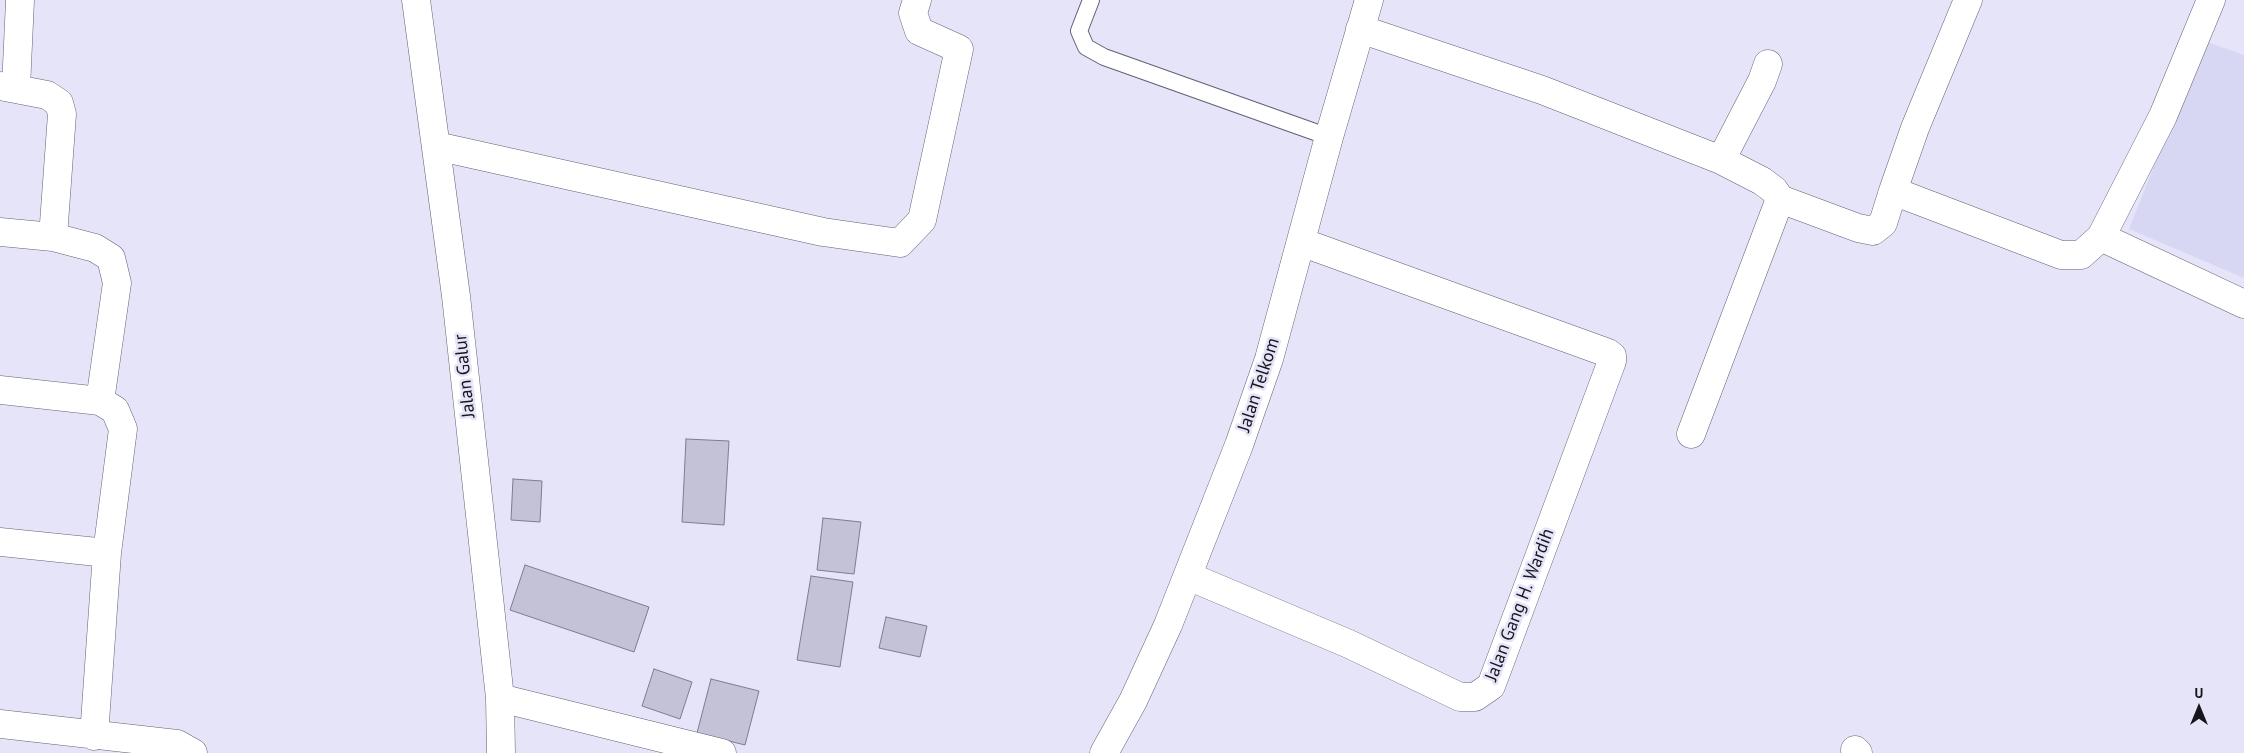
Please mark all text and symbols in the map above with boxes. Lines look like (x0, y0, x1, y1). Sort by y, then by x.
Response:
street label: Jalan Galur (450, 333, 480, 419)
street label: Jalan Telkom (1234, 335, 1284, 435)
street label: Jalan Gang H. Wardih (1481, 526, 1559, 684)
north arrow (2174, 683, 2224, 733)
text: U (2195, 684, 2203, 702)

